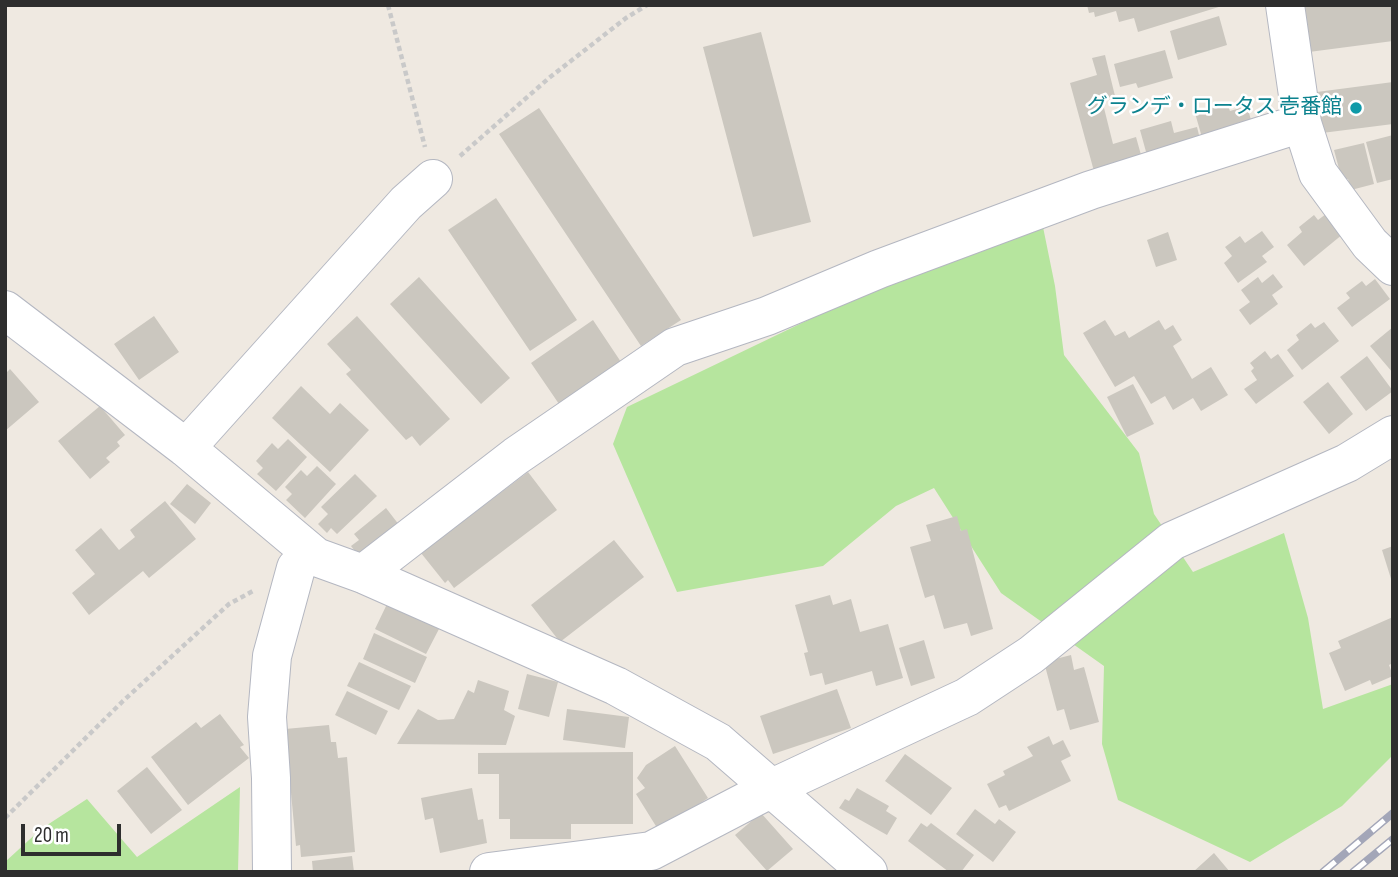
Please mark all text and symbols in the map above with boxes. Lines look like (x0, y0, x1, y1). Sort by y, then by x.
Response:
place label: グランデ・ロータス 壱番館 (1087, 95, 1342, 121)
marker: グランデ・ロータス 壱番館 (1348, 100, 1364, 116)
scale bar (24, 810, 124, 854)
text: 20 m (34, 823, 69, 848)

